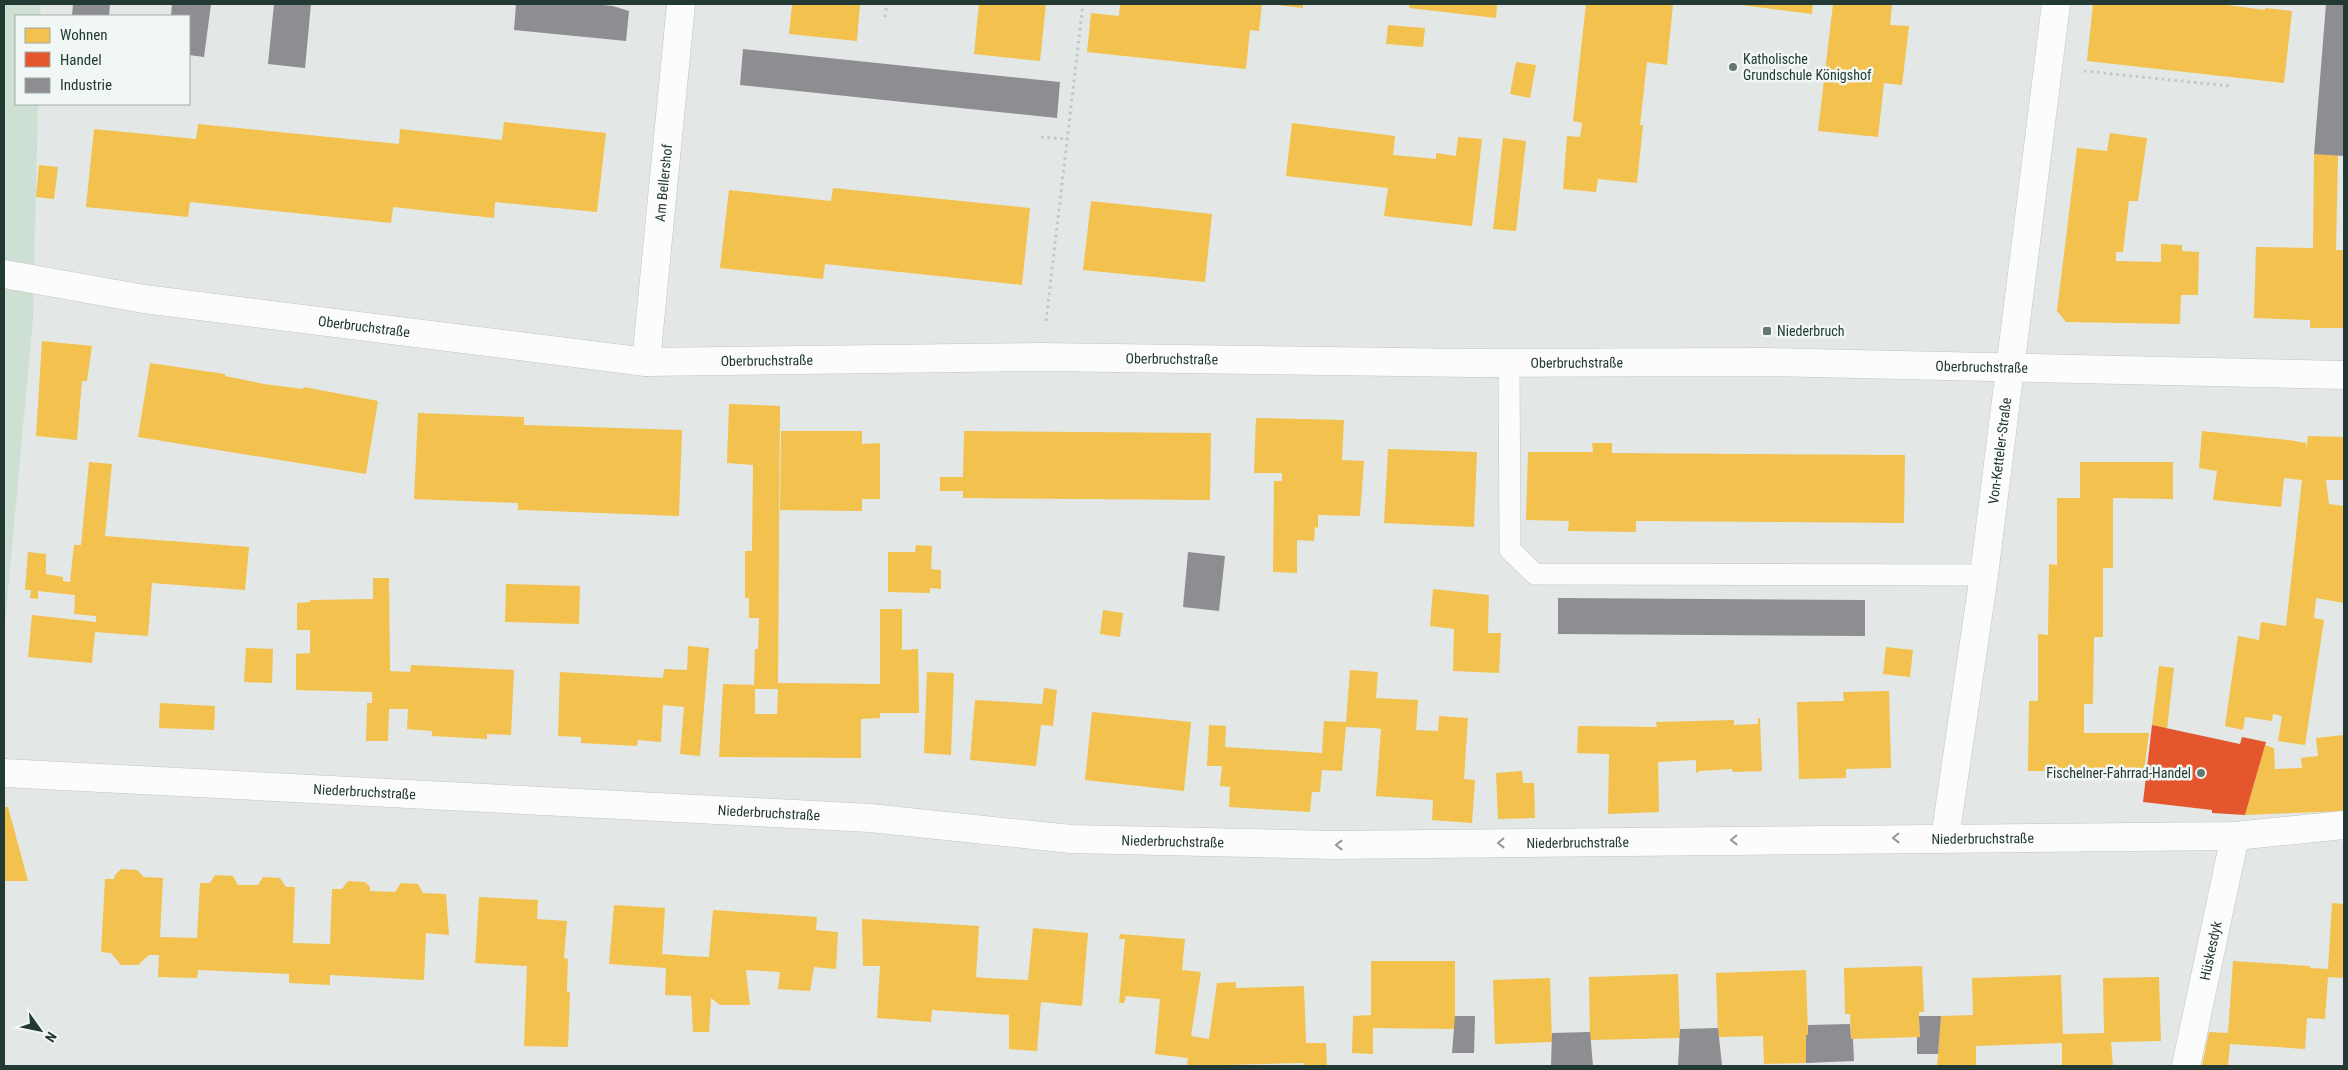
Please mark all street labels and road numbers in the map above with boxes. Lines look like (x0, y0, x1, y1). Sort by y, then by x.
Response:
street label: Am Bellershof (652, 143, 675, 222)
street label: Oberbruchstraße (317, 313, 411, 340)
street label: Oberbruchstraße (1125, 350, 1219, 367)
street label: Oberbruchstraße (720, 352, 814, 369)
street label: Oberbruchstraße (1531, 354, 1623, 371)
street label: Oberbruchstraße (1935, 358, 2029, 376)
street label: Von-Ketteler-Straße (1985, 396, 2014, 505)
street label: Niederbruchstraße (313, 781, 417, 802)
street label: Niederbruchstraße (717, 802, 821, 823)
street label: Niederbruchstraße (1931, 830, 2034, 847)
street label: Niederbruchstraße (1121, 832, 1225, 851)
street label: Niederbruchstraße (1526, 834, 1629, 851)
street label: Hüskesdyk (2197, 919, 2225, 982)

